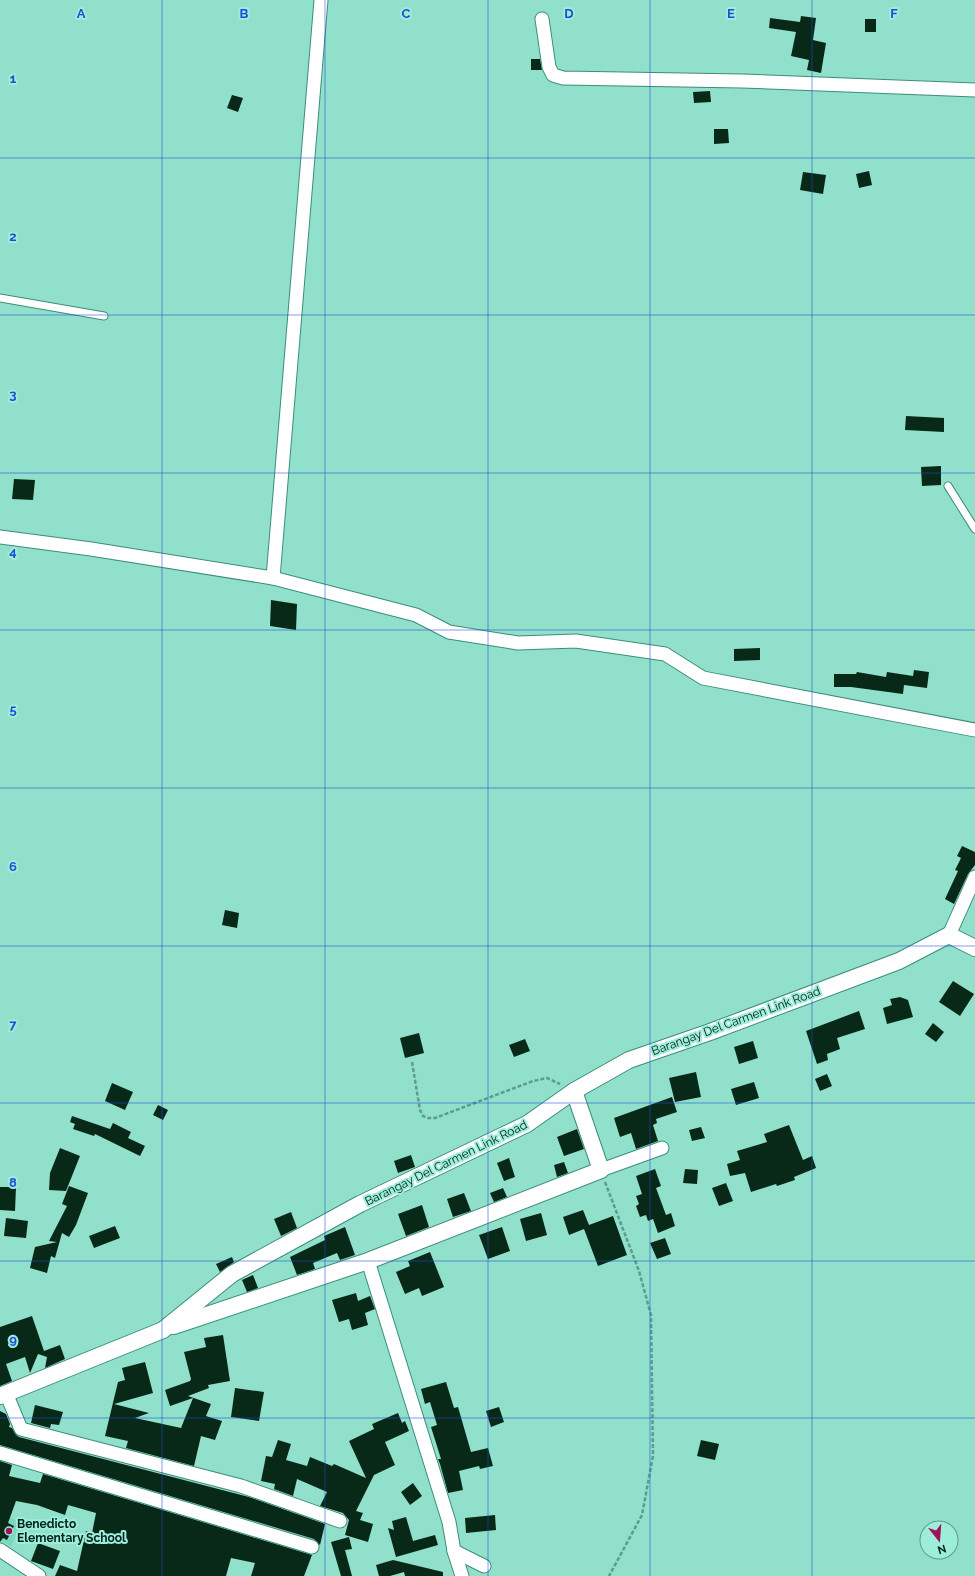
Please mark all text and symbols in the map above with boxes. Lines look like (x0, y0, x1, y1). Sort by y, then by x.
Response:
text: A (77, 6, 86, 21)
text: B (240, 6, 249, 21)
text: C (402, 6, 411, 21)
text: D (564, 6, 574, 21)
text: E (727, 6, 735, 21)
text: F (890, 6, 898, 21)
text: 1 (10, 71, 17, 86)
text: 2 (9, 229, 17, 244)
text: 3 (9, 387, 17, 402)
text: 4 (9, 544, 17, 559)
text: 5 (9, 702, 17, 717)
text: 6 (9, 859, 17, 874)
street label: Barangay Del Carmen Link Road (650, 984, 822, 1058)
text: 7 (9, 1017, 17, 1032)
street label: Barangay Del Carmen Link Road (363, 1118, 529, 1208)
text: 8 (9, 1175, 17, 1190)
text: 9 (9, 1332, 17, 1347)
place label: Benedicto Elementary School (17, 1517, 126, 1545)
north arrow (919, 1520, 959, 1560)
marker: Benedicto Elementary School (4, 1526, 14, 1536)
text: N (936, 1542, 948, 1557)

